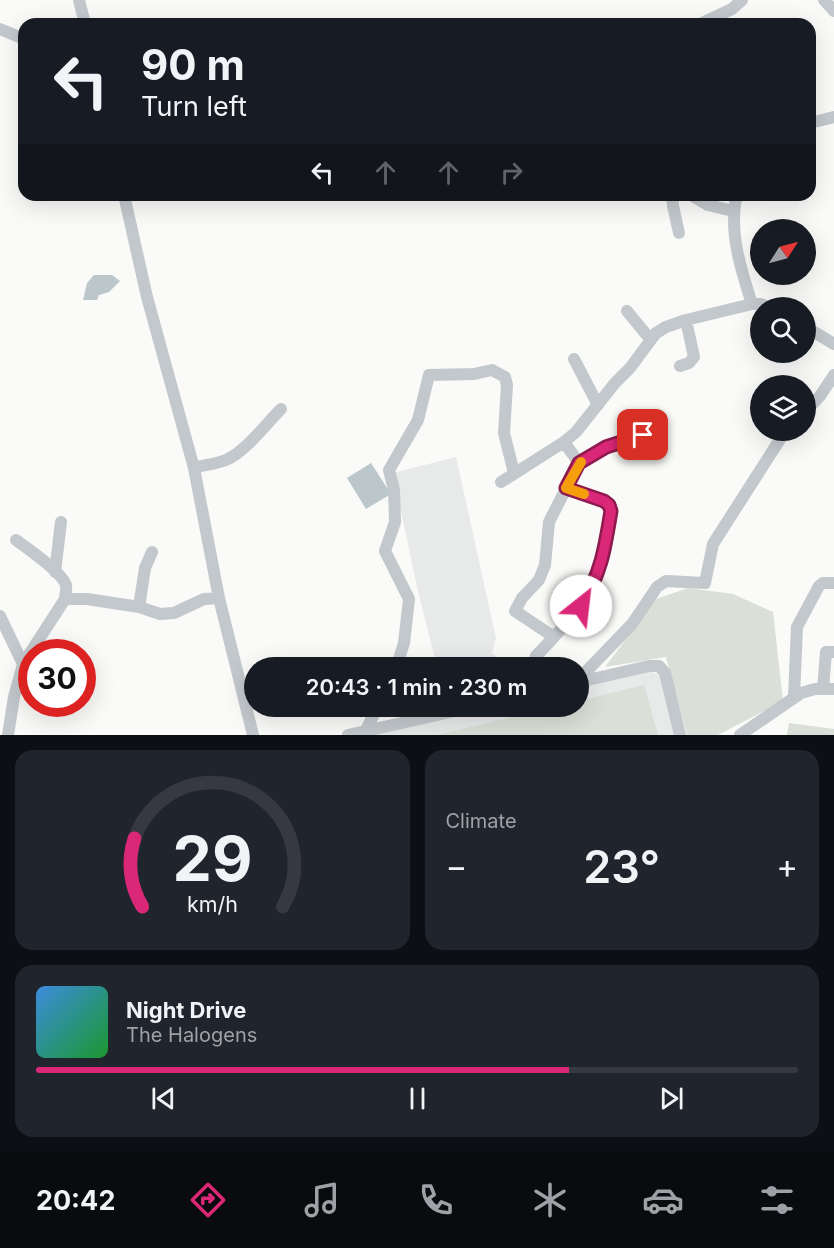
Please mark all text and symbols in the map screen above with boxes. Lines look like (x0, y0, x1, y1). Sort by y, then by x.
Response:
text: 90 m (141, 39, 245, 90)
icon: left (42, 42, 120, 120)
text: Turn left (141, 90, 247, 123)
icon: left (306, 156, 339, 189)
icon: ahead (369, 156, 402, 189)
icon: ahead (432, 156, 465, 189)
icon: right (495, 156, 528, 189)
north arrow (750, 219, 816, 285)
map controls (750, 219, 816, 441)
button: search (750, 297, 816, 363)
button: layers (750, 375, 816, 441)
pin (617, 409, 668, 460)
icon: arrive (626, 418, 659, 451)
position arrow (549, 574, 613, 638)
speed limit sign: 30 (18, 639, 96, 717)
text: 20:43 · 1 min · 230 m (306, 674, 527, 700)
text: Climate (446, 809, 517, 833)
text: 29 (172, 821, 252, 896)
text: 23° (583, 839, 660, 894)
text: − (446, 846, 467, 886)
text: + (776, 846, 798, 886)
text: km/h (187, 891, 238, 917)
text: Night Drive (126, 997, 246, 1023)
text: The Halogens (126, 1023, 257, 1047)
icon: previous (147, 1082, 180, 1115)
icon: pause (401, 1082, 434, 1115)
icon: next (655, 1082, 688, 1115)
icon: directions (187, 1179, 229, 1221)
icon: music (301, 1179, 343, 1221)
icon: phone (415, 1179, 457, 1221)
icon: climate (529, 1179, 571, 1221)
icon: car (642, 1179, 684, 1221)
icon: filters (756, 1179, 798, 1221)
text: 20:42 (36, 1184, 115, 1217)

